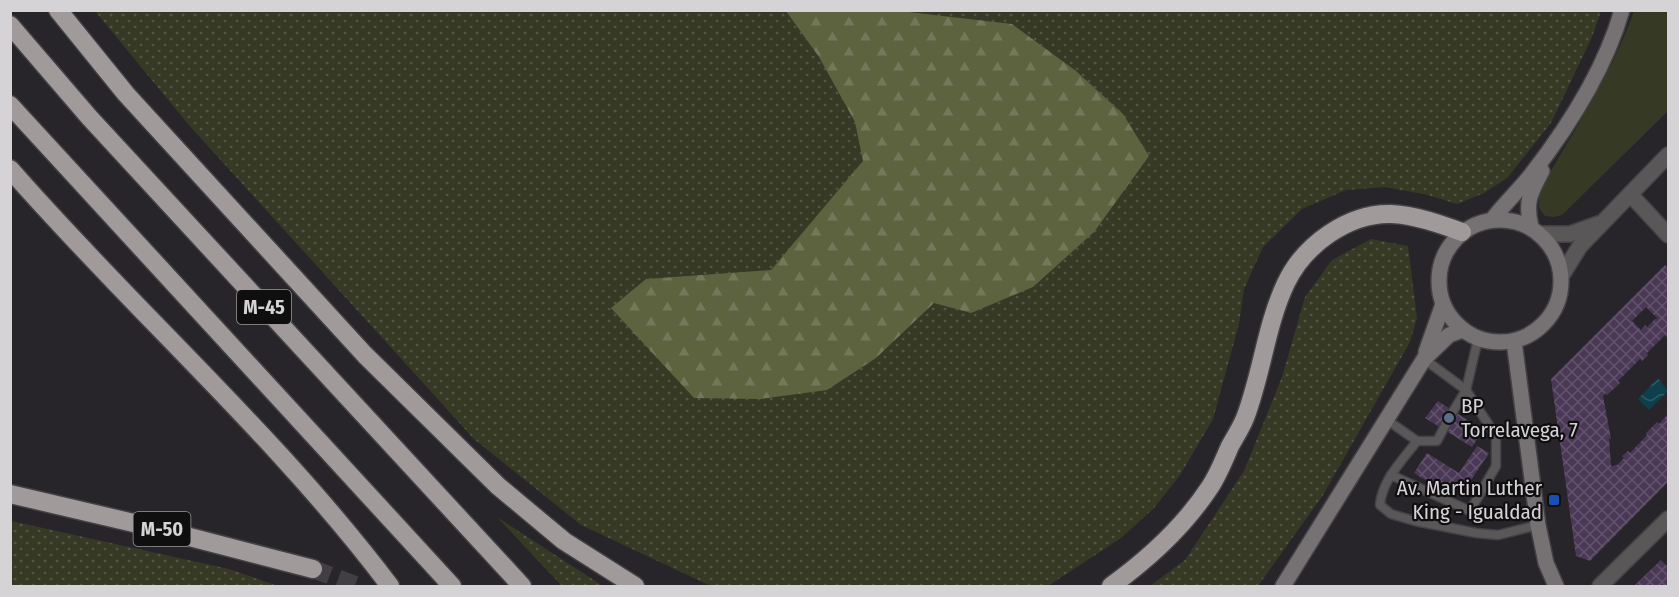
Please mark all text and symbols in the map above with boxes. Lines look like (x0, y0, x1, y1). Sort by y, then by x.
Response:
road number: M-45 (237, 290, 291, 324)
place label: BP Torrelavega, 7 (1461, 393, 1578, 443)
marker: BP Torrelavega, 7 (1442, 411, 1456, 425)
place label: Av. Martin Luther King - Igualdad (1397, 475, 1543, 525)
marker: Av. Martin Luther King - Igualdad (1547, 493, 1561, 507)
road number: M-50 (134, 512, 190, 546)

